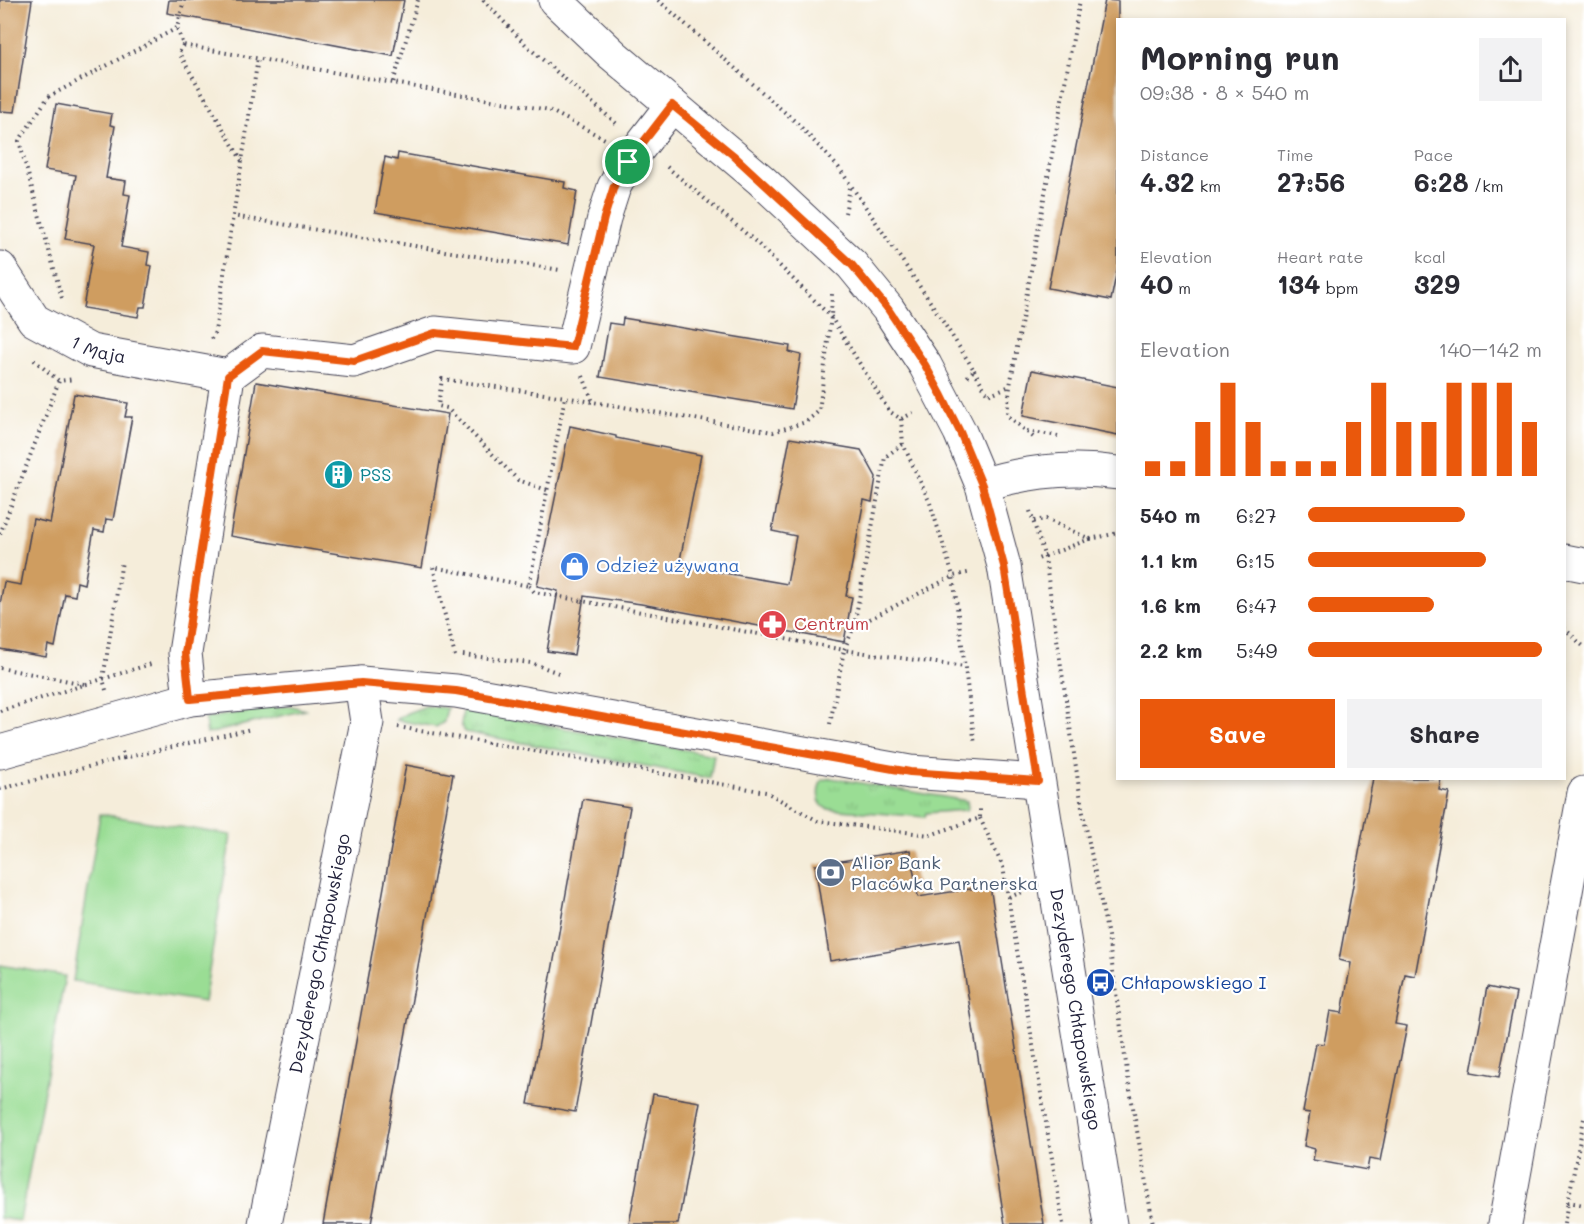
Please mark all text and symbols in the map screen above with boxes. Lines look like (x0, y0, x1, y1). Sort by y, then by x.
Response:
text: Morning run (1140, 35, 1340, 78)
button: share (1479, 38, 1542, 101)
text: 09:38 · 8 × 540 m (1140, 79, 1309, 105)
pin (602, 136, 653, 187)
text: Distance (1140, 144, 1209, 165)
text: Time (1277, 144, 1313, 165)
text: Pace (1414, 144, 1453, 165)
icon: arrive (611, 145, 644, 178)
text: 4.32 (1140, 165, 1195, 199)
text: 27:56 (1277, 165, 1345, 199)
text: 6:28 (1414, 165, 1469, 199)
text: km (1195, 175, 1221, 196)
text: /km (1469, 175, 1503, 196)
text: Elevation (1140, 246, 1212, 267)
text: Heart rate (1277, 246, 1363, 267)
text: kcal (1414, 246, 1446, 267)
text: 40 (1140, 267, 1173, 301)
text: 134 (1277, 267, 1321, 301)
text: 329 (1414, 267, 1460, 301)
text: m (1173, 277, 1191, 298)
text: bpm (1321, 277, 1359, 298)
street label: 1 Maja (67, 329, 128, 368)
text: Elevation (1140, 336, 1230, 362)
text: 140–142 m (1438, 336, 1542, 362)
building icon: PSS (323, 459, 355, 491)
place label: PSS (360, 462, 391, 486)
text: 540 m (1140, 502, 1200, 528)
text: 6:27 (1236, 502, 1277, 528)
text: 1.1 km (1140, 547, 1198, 573)
text: 6:15 (1236, 547, 1275, 573)
shop icon: Odzież używana (559, 550, 591, 582)
place label: Odzież używana (596, 553, 740, 577)
text: 1.6 km (1140, 592, 1201, 618)
text: 6:47 (1236, 592, 1277, 618)
pharmacy icon: Centrum (757, 608, 789, 640)
place label: Centrum (794, 611, 869, 635)
text: 2.2 km (1140, 637, 1202, 663)
text: 5:49 (1236, 637, 1277, 663)
button: Save (1140, 699, 1335, 768)
button: Share (1347, 699, 1542, 768)
street label: Dezyderego Chłapowskiego (283, 831, 355, 1075)
place label: Alior Bank Placówka Partnerska (851, 850, 1038, 895)
bank icon: Alior Bank Placówka Partnerska (814, 857, 846, 889)
street label: Dezyderego Chłapowskiego (1045, 887, 1108, 1132)
bus stop icon: Chłapowskiego I (1084, 967, 1116, 999)
place label: Chłapowskiego I (1121, 970, 1266, 994)

